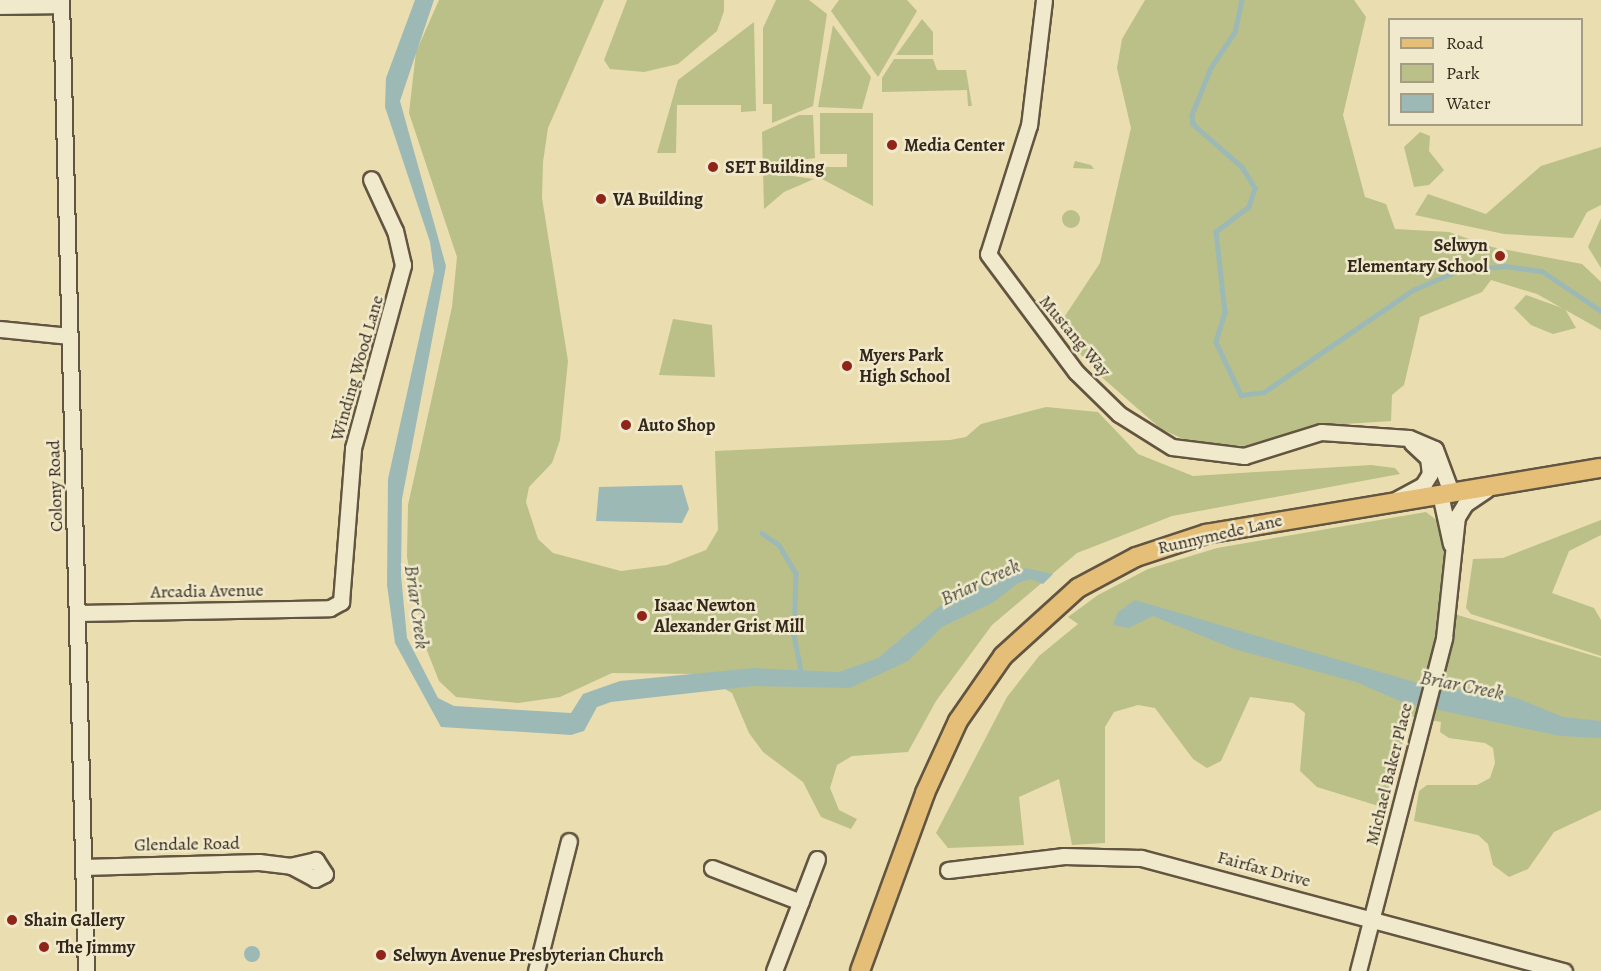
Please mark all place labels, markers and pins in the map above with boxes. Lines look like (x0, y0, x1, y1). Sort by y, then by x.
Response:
place label: Media Center (904, 134, 1005, 156)
marker: Media Center (885, 138, 899, 152)
place label: SET Building (725, 156, 824, 178)
marker: SET Building (706, 160, 720, 174)
place label: VA Building (613, 188, 703, 210)
marker: VA Building (594, 192, 608, 206)
place label: Selwyn Elementary School (1347, 235, 1488, 278)
marker: Selwyn Elementary School (1493, 249, 1507, 263)
place label: Myers Park High School (859, 345, 950, 388)
marker: Myers Park High School (840, 359, 854, 373)
place label: Auto Shop (638, 414, 715, 436)
marker: Auto Shop (619, 418, 633, 432)
place label: Isaac Newton Alexander Grist Mill (654, 595, 804, 638)
marker: Isaac Newton Alexander Grist Mill (635, 609, 649, 623)
place label: Shain Gallery (24, 909, 125, 931)
marker: Shain Gallery (5, 913, 19, 927)
place label: The Jimmy (56, 936, 135, 958)
marker: The Jimmy (37, 940, 51, 954)
place label: Selwyn Avenue Presbyterian Church (393, 944, 664, 966)
marker: Selwyn Avenue Presbyterian Church (374, 948, 388, 962)

